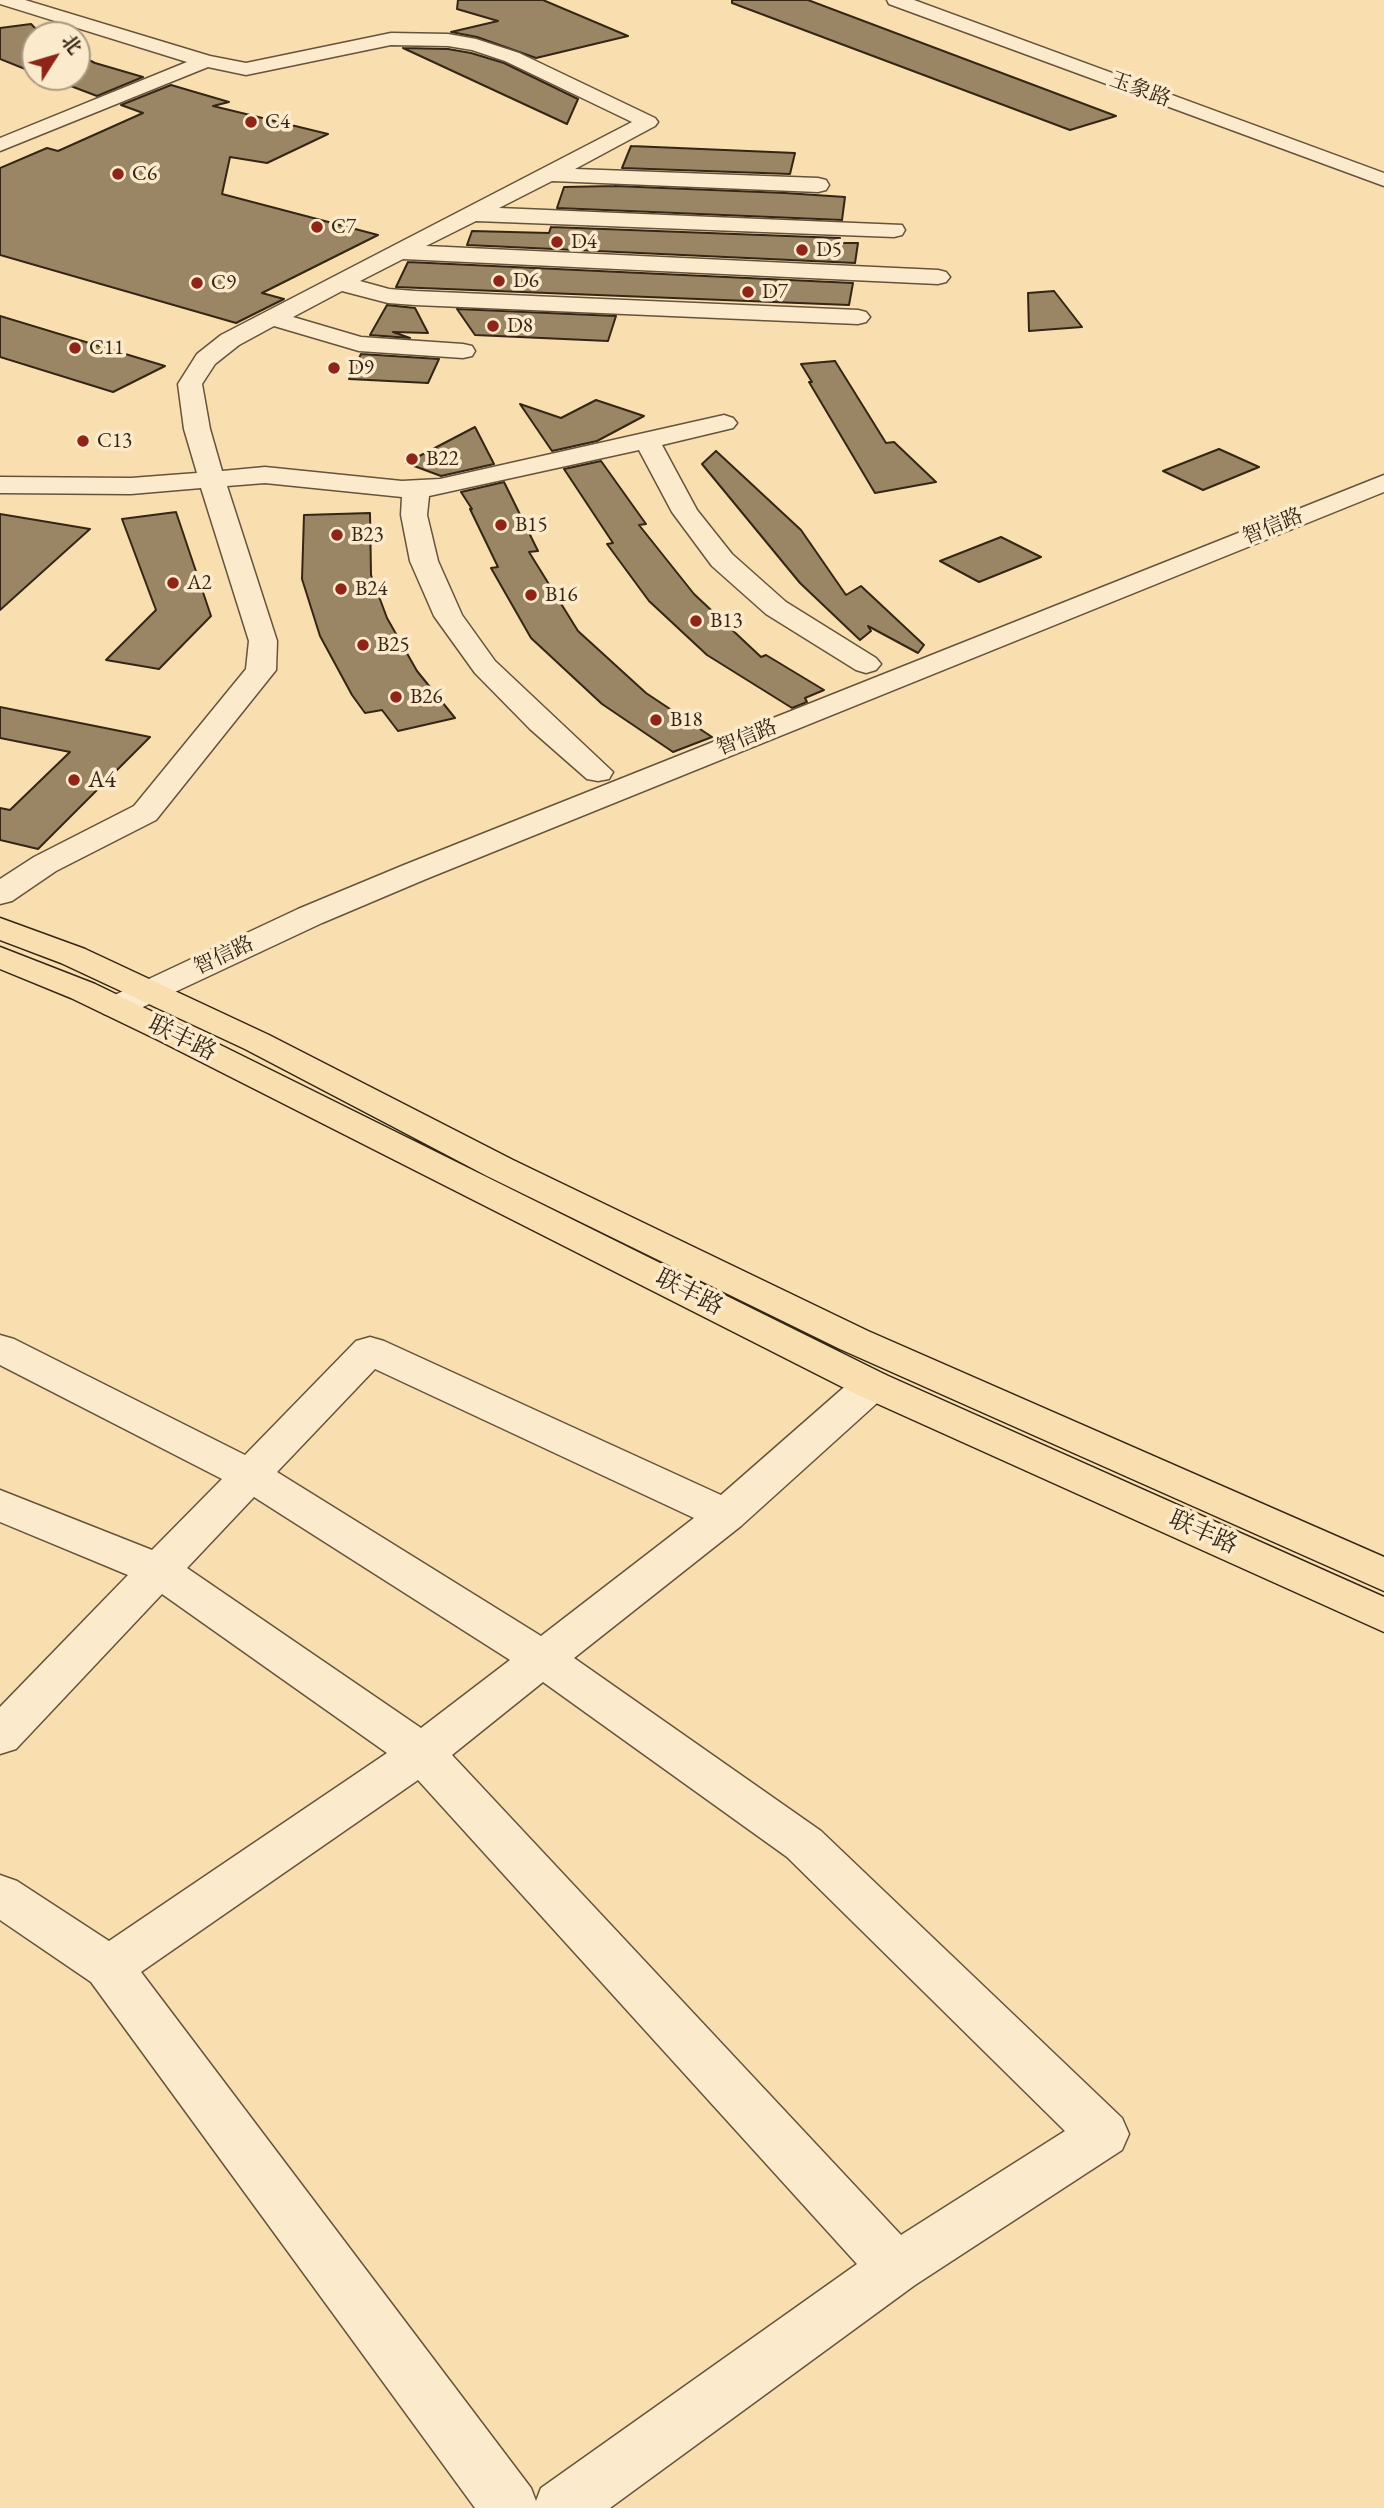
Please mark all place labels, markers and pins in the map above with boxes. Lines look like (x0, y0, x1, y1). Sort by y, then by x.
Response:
place label: C4 (265, 109, 290, 135)
marker: C4 (243, 114, 259, 130)
place label: C6 (132, 161, 157, 187)
marker: C6 (110, 166, 126, 182)
place label: C7 (331, 214, 356, 240)
marker: C7 (309, 219, 325, 235)
place label: D4 (571, 229, 597, 255)
marker: D4 (549, 234, 565, 250)
place label: D5 (816, 237, 842, 263)
marker: D5 (794, 242, 810, 258)
place label: D6 (513, 268, 539, 294)
place label: C9 (211, 270, 236, 296)
marker: D6 (491, 273, 507, 289)
marker: C9 (189, 275, 205, 291)
place label: D7 (762, 279, 788, 305)
marker: D7 (740, 284, 756, 300)
place label: D8 (507, 313, 533, 339)
marker: D8 (485, 318, 501, 334)
place label: C11 (89, 335, 124, 361)
marker: C11 (67, 340, 83, 356)
place label: D9 (348, 355, 374, 381)
marker: D9 (326, 360, 342, 376)
place label: C13 (97, 428, 132, 454)
marker: C13 (75, 433, 91, 449)
place label: B22 (426, 446, 458, 472)
marker: B22 (404, 451, 420, 467)
place label: B15 (515, 512, 547, 538)
marker: B15 (493, 517, 509, 533)
place label: B23 (351, 522, 383, 548)
marker: B23 (329, 527, 345, 543)
place label: A2 (187, 570, 212, 596)
marker: A2 (165, 575, 181, 591)
place label: B24 (355, 576, 387, 602)
marker: B24 (333, 581, 349, 597)
place label: B16 (545, 582, 577, 608)
marker: B16 (523, 587, 539, 603)
place label: B13 (710, 608, 742, 634)
marker: B13 (688, 613, 704, 629)
place label: B25 (377, 632, 409, 658)
marker: B25 (355, 637, 371, 653)
place label: B26 (410, 684, 442, 710)
marker: B26 (388, 689, 404, 705)
place label: B18 (670, 707, 702, 733)
marker: B18 (648, 712, 664, 728)
place label: A4 (88, 766, 116, 794)
marker: A4 (66, 772, 82, 788)

